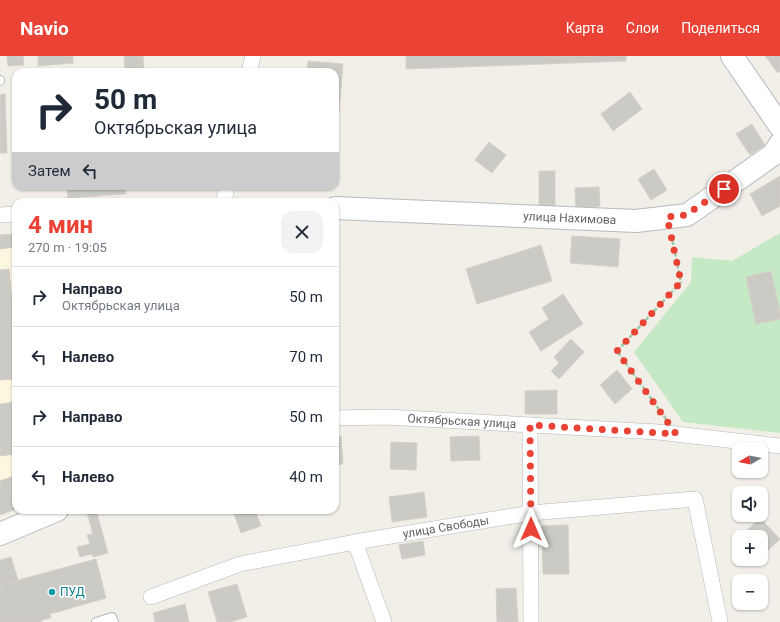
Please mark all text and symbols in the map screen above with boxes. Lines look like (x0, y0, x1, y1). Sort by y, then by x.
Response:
text: Navio (20, 17, 69, 40)
text: Карта (566, 20, 604, 36)
text: Слои (626, 20, 659, 36)
text: Поделиться (681, 20, 760, 36)
text: 50 m (94, 83, 157, 116)
icon: right (28, 84, 80, 136)
text: Октябрьская улица (94, 117, 257, 138)
icon: left (79, 160, 101, 182)
text: Затем (28, 162, 71, 180)
pin (707, 172, 741, 206)
icon: arrive (713, 178, 735, 200)
street label: улица Нахимова (523, 209, 617, 227)
text: 4 мин (28, 211, 93, 239)
button: close (281, 211, 323, 253)
text: 270 m · 19:05 (28, 240, 107, 255)
text: Направо (62, 280, 123, 298)
icon: right (28, 286, 50, 308)
text: 50 m (289, 288, 323, 306)
text: Октябрьская улица (62, 298, 180, 313)
icon: left (28, 346, 50, 368)
text: Налево (62, 348, 114, 366)
text: 70 m (289, 348, 323, 366)
icon: right (28, 406, 50, 428)
text: Направо (62, 408, 123, 426)
text: 50 m (289, 408, 323, 426)
street label: Октябрьская улица (407, 411, 517, 431)
north arrow (732, 442, 768, 478)
map controls (732, 442, 768, 610)
icon: left (28, 466, 50, 488)
text: Налево (62, 468, 114, 486)
text: 40 m (289, 468, 323, 486)
button: sound (732, 486, 768, 522)
position arrow (510, 508, 552, 550)
street label: улица Свободы (402, 513, 490, 541)
button: + (732, 530, 768, 566)
button: − (732, 574, 768, 610)
place label: ПУД (60, 585, 85, 599)
marker: ПУД (47, 587, 57, 597)

